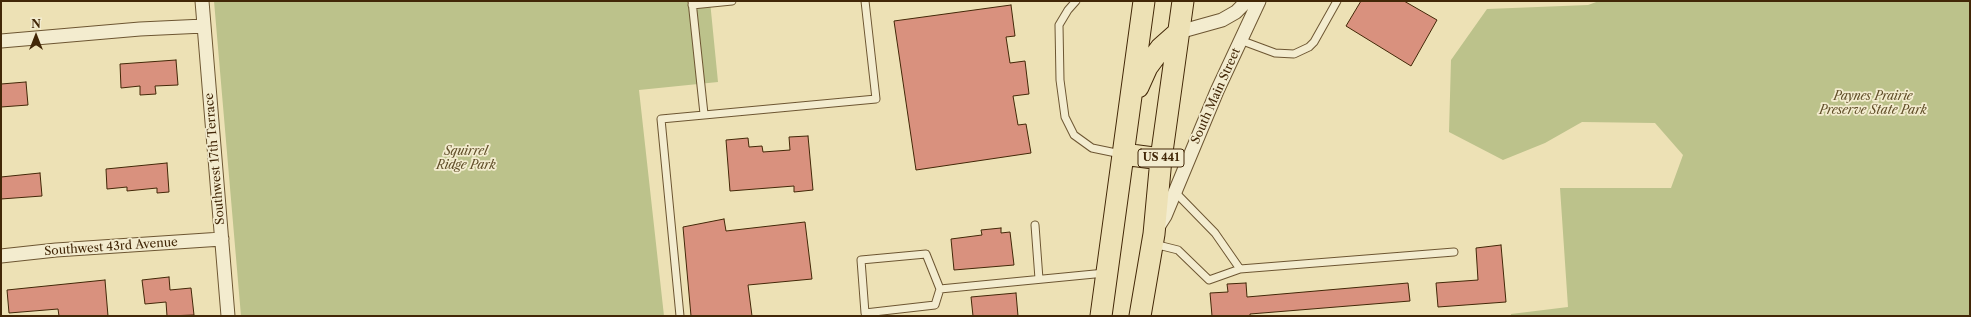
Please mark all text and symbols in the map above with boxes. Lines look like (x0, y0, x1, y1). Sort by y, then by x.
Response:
north arrow (16, 16, 56, 56)
text: N (31, 17, 41, 31)
street label: South Main Street (1188, 46, 1244, 146)
park label: Paynes Prairie Preserve State Park (1819, 90, 1927, 118)
street label: Southwest 17th Terrace (202, 93, 228, 225)
park label: Squirrel Ridge Park (436, 145, 496, 173)
road number: US 441 (1138, 149, 1184, 167)
street label: Southwest 43rd Avenue (44, 235, 178, 259)

